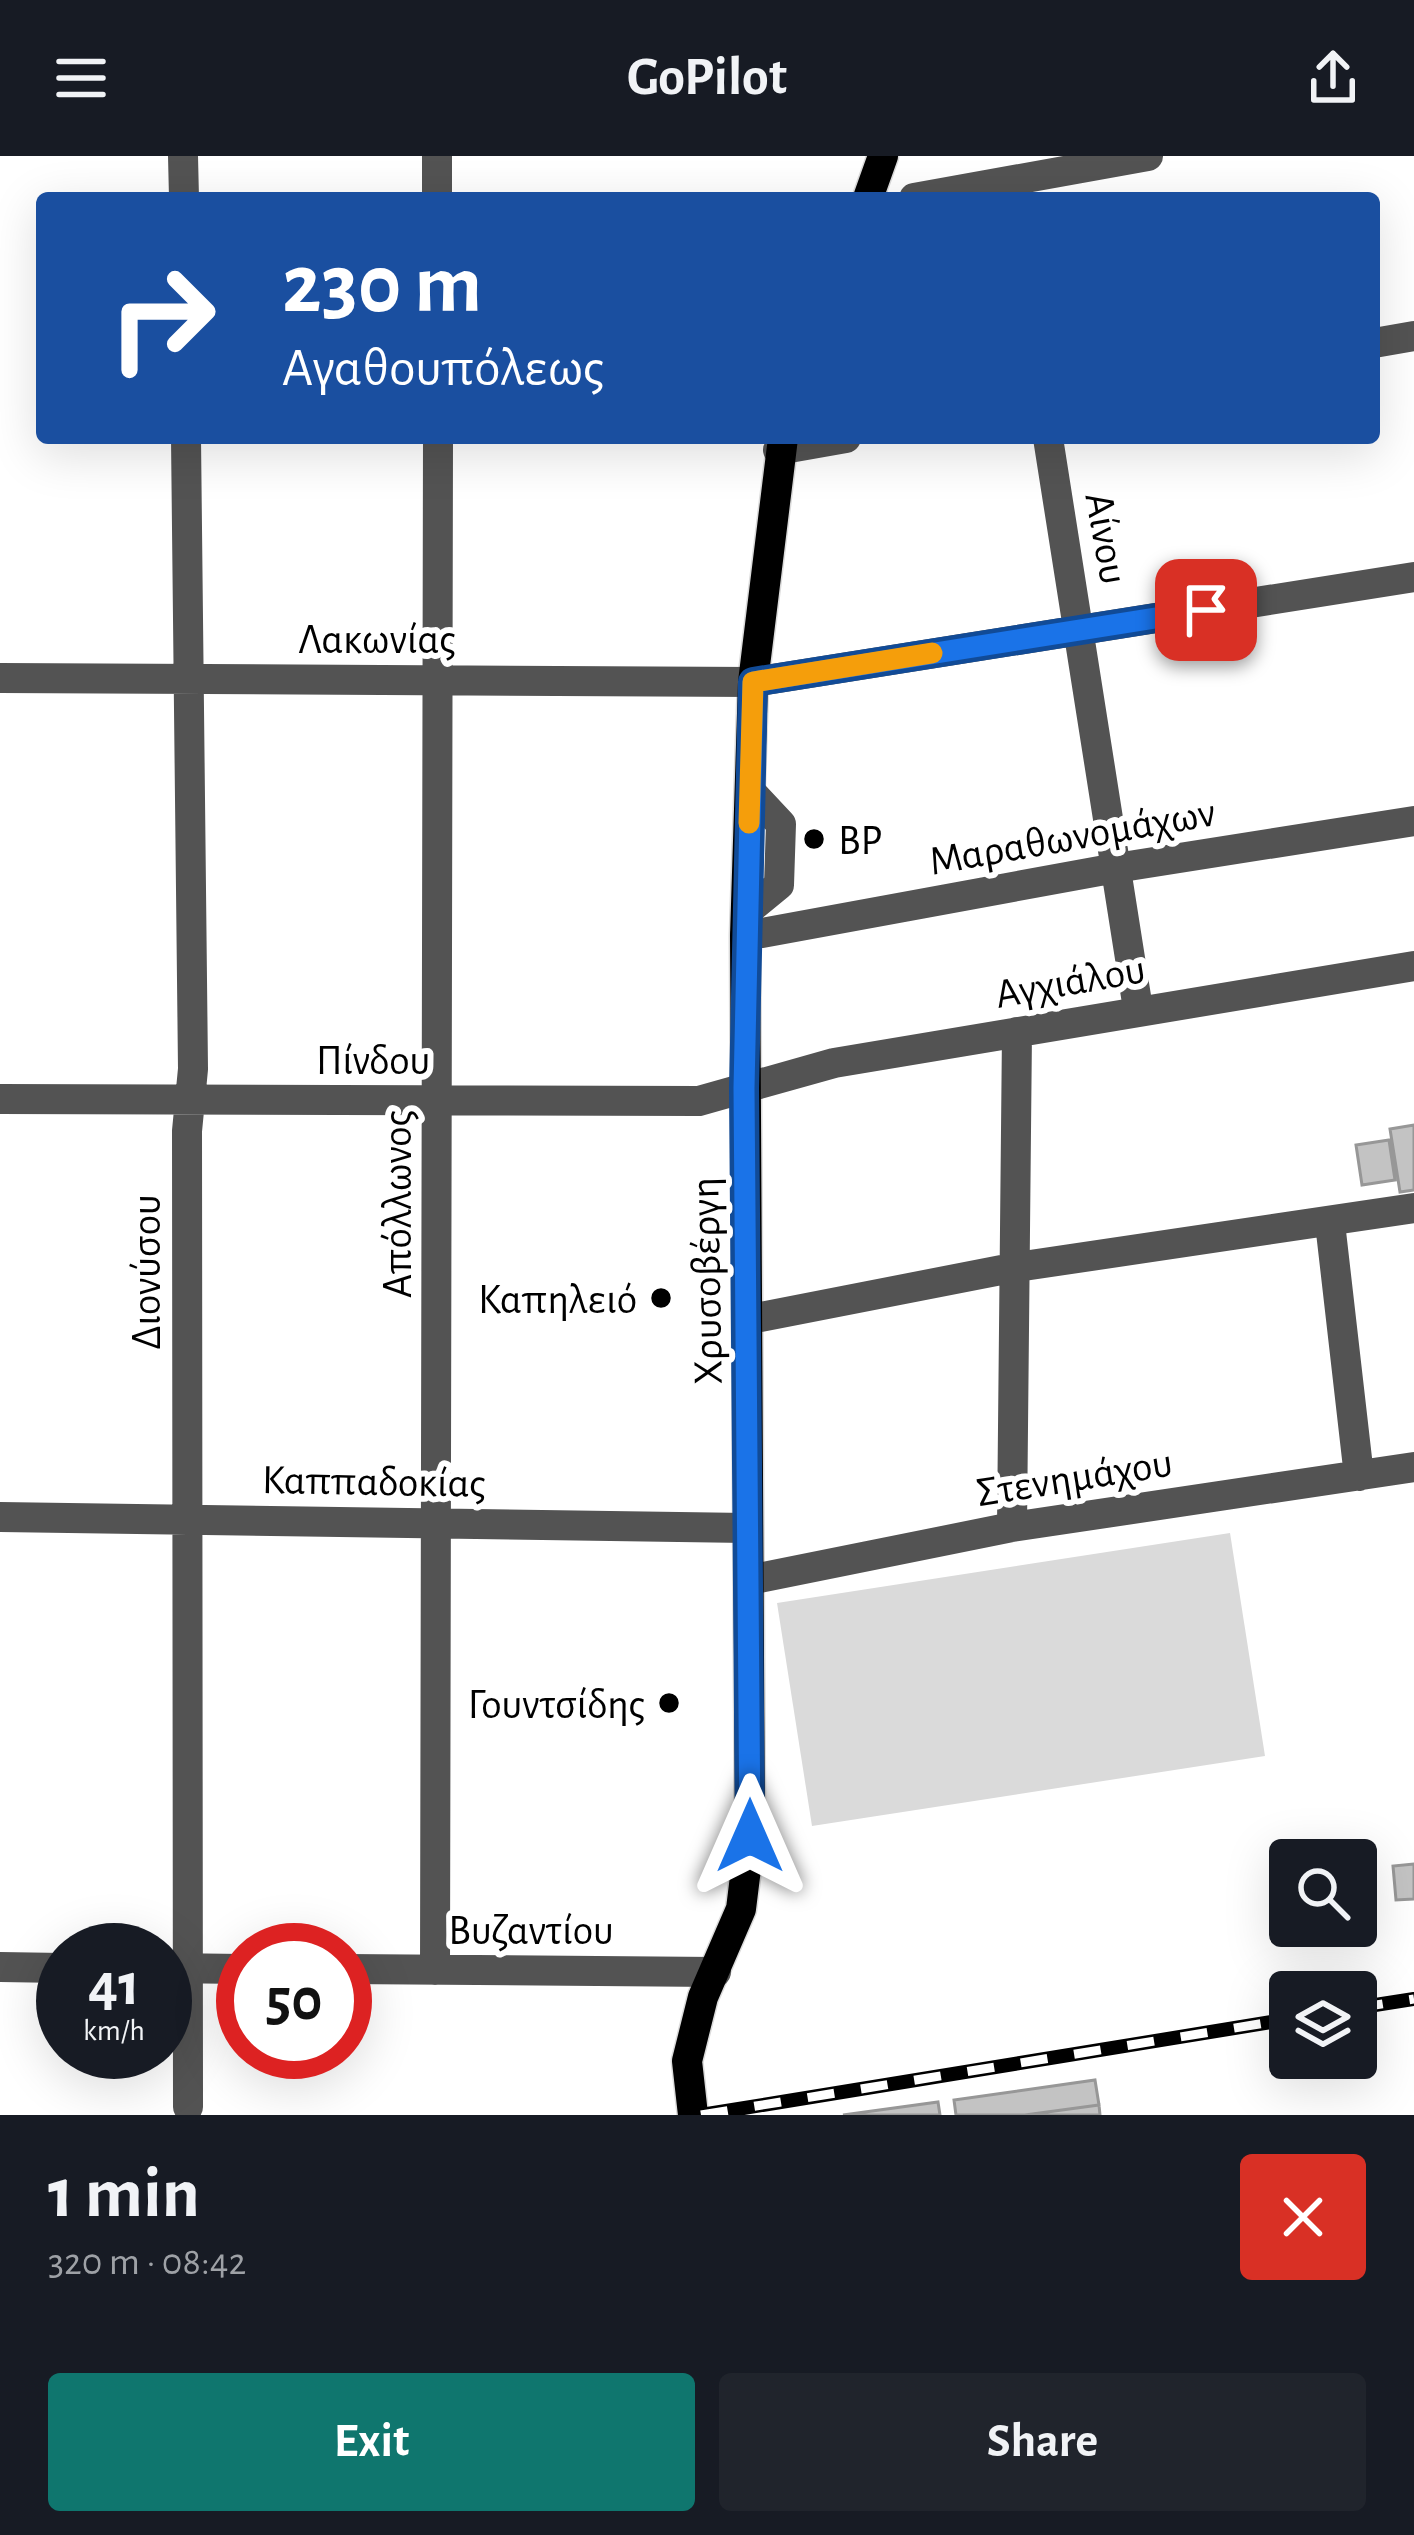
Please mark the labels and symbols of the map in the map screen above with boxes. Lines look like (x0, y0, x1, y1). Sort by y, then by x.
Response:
street label: Αίνου (1077, 489, 1135, 587)
pin (1155, 559, 1257, 661)
street label: Λακωνίας (298, 619, 456, 661)
street label: Μαραθωνομάχων (926, 791, 1219, 883)
place label: BP (838, 820, 882, 862)
marker: BP (801, 826, 827, 852)
street label: Αγχιάλου (992, 948, 1149, 1016)
street label: Πίνδου (316, 1040, 430, 1082)
street label: Απόλλωνος (377, 1110, 419, 1298)
street label: Χρυσοβέργη (684, 1177, 730, 1385)
street label: Διονύσου (126, 1194, 168, 1350)
place label: Καπηλειό (478, 1279, 637, 1321)
marker: Καπηλειό (648, 1285, 674, 1311)
street label: Στενημάχου (973, 1442, 1175, 1514)
street label: Καππαδοκίας (262, 1459, 486, 1505)
place label: Γουντσίδης (468, 1684, 645, 1726)
marker: Γουντσίδης (656, 1690, 682, 1716)
position arrow (687, 1773, 813, 1899)
street label: Βυζαντίου (448, 1910, 614, 1952)
speed limit sign: 50 (216, 1923, 372, 2079)

